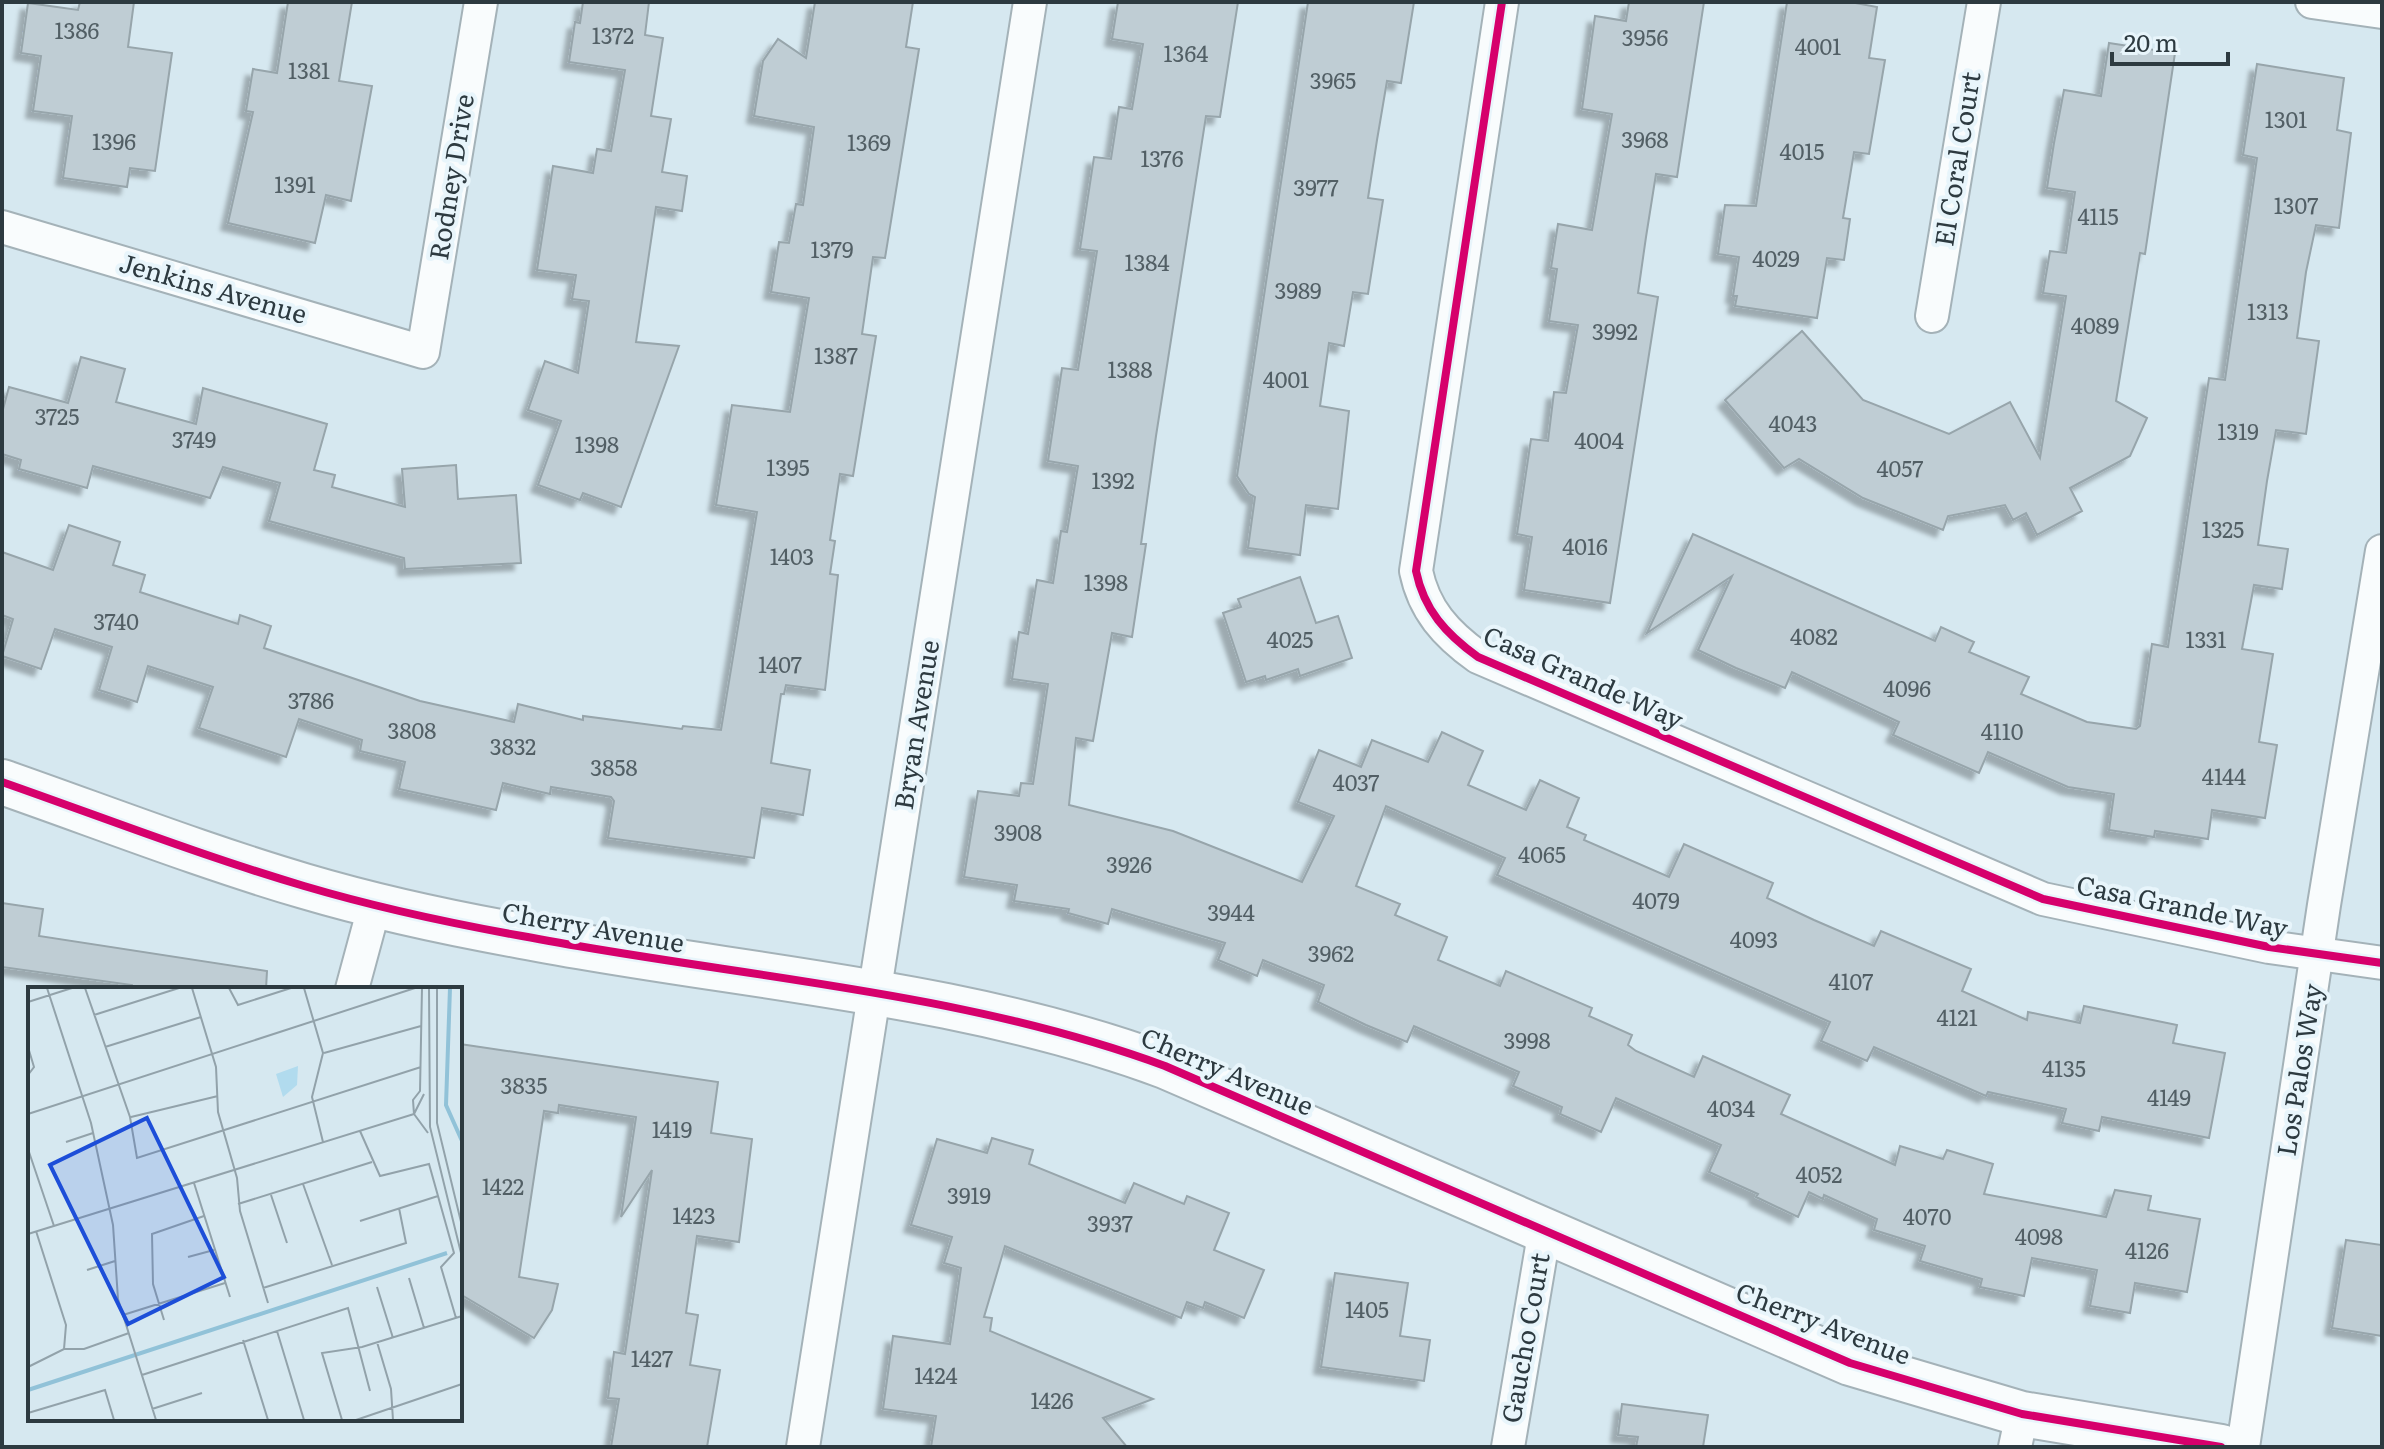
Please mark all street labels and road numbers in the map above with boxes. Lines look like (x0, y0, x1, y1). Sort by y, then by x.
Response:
street label: El Coral Court (1922, 68, 1989, 249)
street label: Rodney Drive (417, 91, 482, 262)
street label: Jenkins Avenue (115, 241, 312, 332)
street label: Casa Grande Way (1478, 614, 1690, 737)
street label: Bryan Avenue (882, 637, 947, 812)
street label: Casa Grande Way (2073, 863, 2292, 946)
street label: Cherry Avenue (499, 890, 688, 961)
street label: Los Palos Way (2265, 981, 2330, 1159)
street label: Cherry Avenue (1136, 1016, 1320, 1124)
street label: Gaucho Court (1489, 1249, 1558, 1426)
street label: Cherry Avenue (1731, 1270, 1917, 1373)

